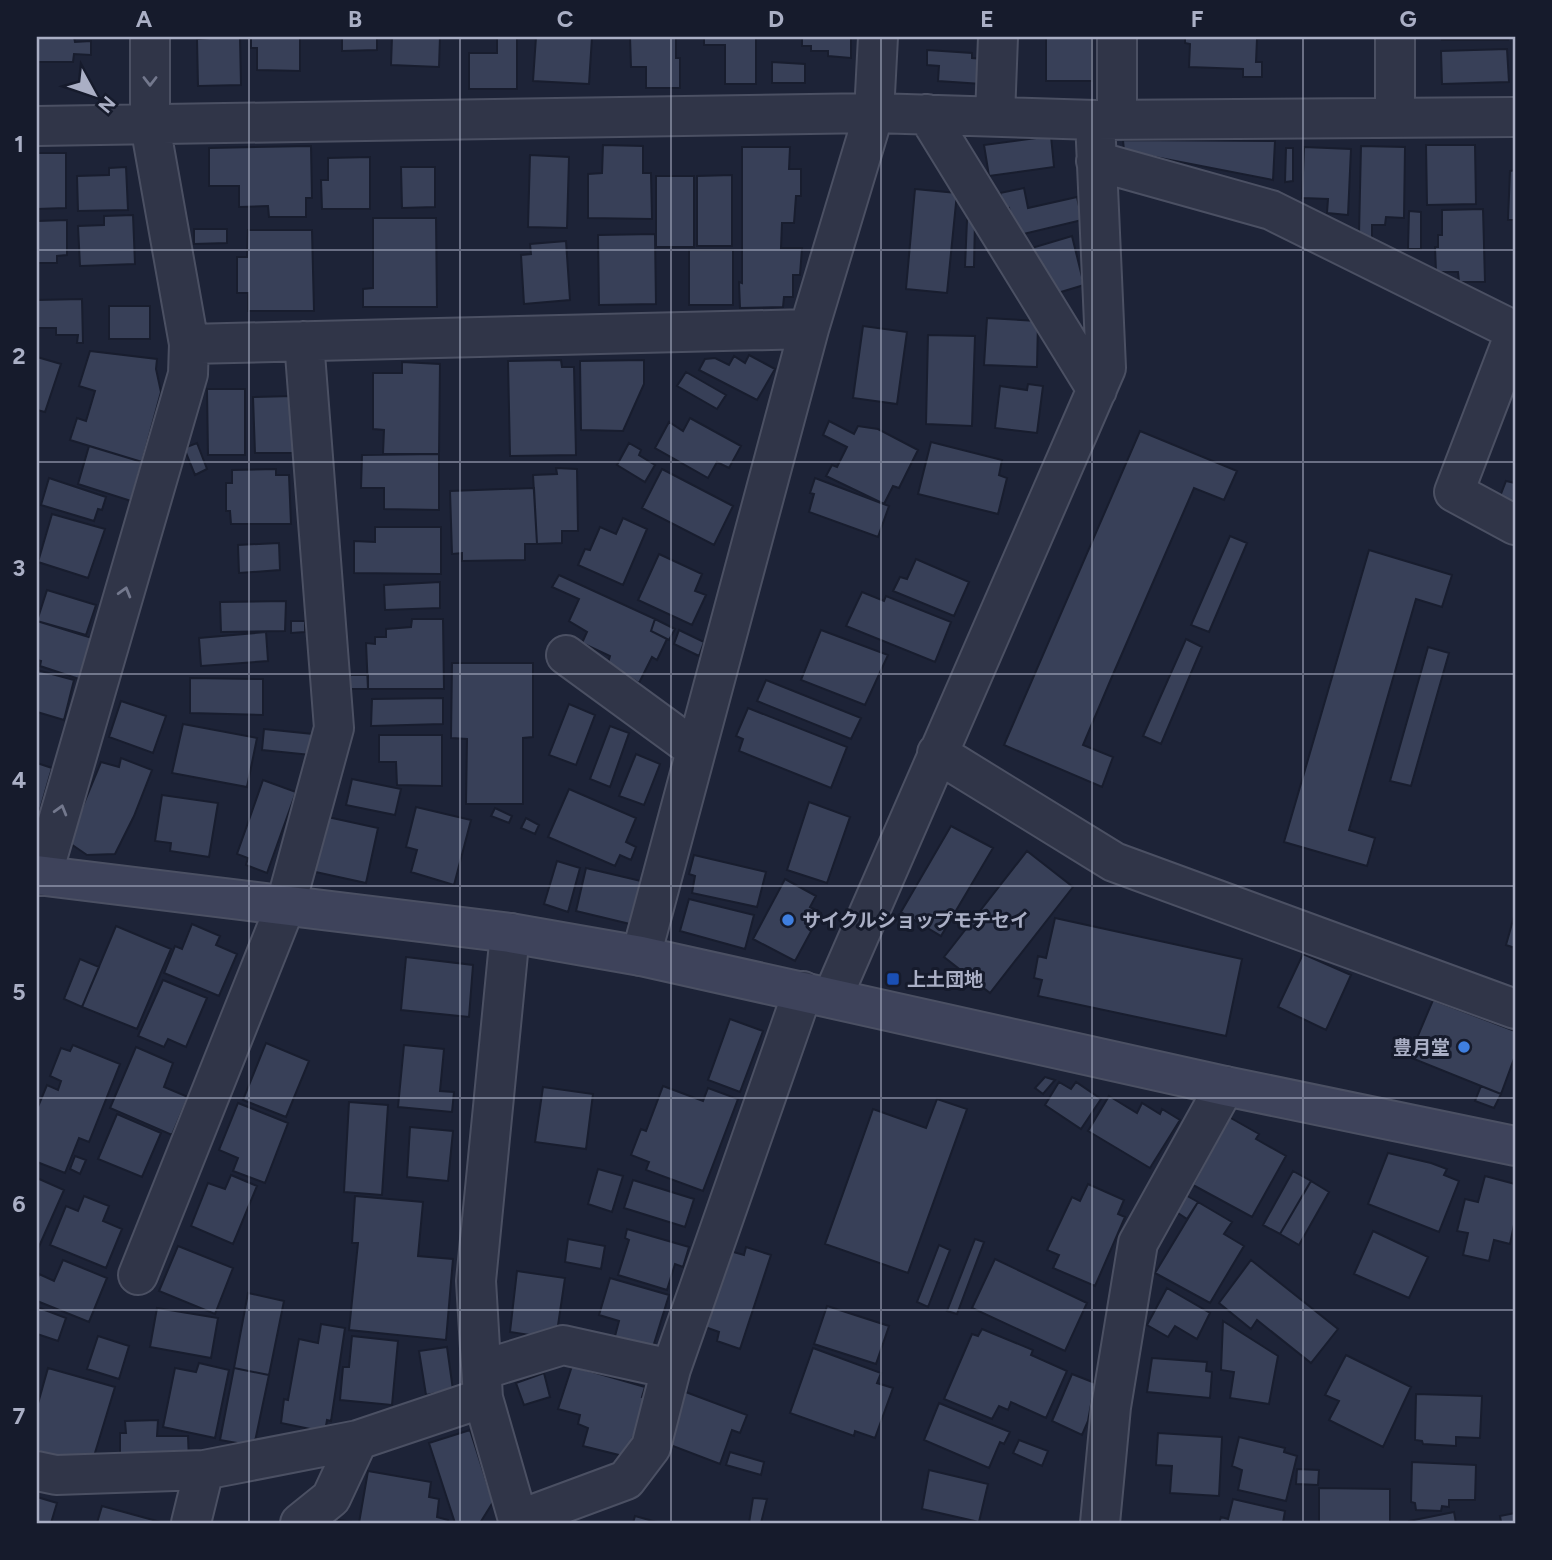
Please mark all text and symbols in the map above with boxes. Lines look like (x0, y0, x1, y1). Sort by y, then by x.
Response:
text: A (136, 5, 153, 33)
text: B (348, 5, 362, 33)
text: C (557, 5, 574, 33)
text: D (768, 5, 784, 33)
text: E (980, 5, 994, 33)
text: F (1191, 5, 1204, 33)
text: G (1399, 5, 1417, 33)
north arrow (60, 60, 130, 130)
one-way arrow (142, 76, 158, 87)
text: N (93, 92, 120, 118)
text: 1 (14, 130, 24, 158)
text: 2 (12, 342, 26, 370)
text: 3 (13, 554, 25, 582)
one-way arrow (116, 586, 131, 598)
text: 4 (12, 766, 26, 794)
one-way arrow (53, 805, 68, 817)
place label: サイクルショップモチセイ (802, 909, 1029, 932)
marker: サイクルショップモチセイ (780, 912, 796, 928)
place label: 上土団地 (907, 968, 983, 991)
marker: 上土団地 (885, 971, 901, 987)
text: 5 (12, 978, 26, 1006)
place label: 豊月堂 (1393, 1036, 1450, 1059)
marker: 豊月堂 (1456, 1039, 1472, 1055)
text: 6 (12, 1190, 26, 1218)
text: 7 (13, 1402, 26, 1430)

